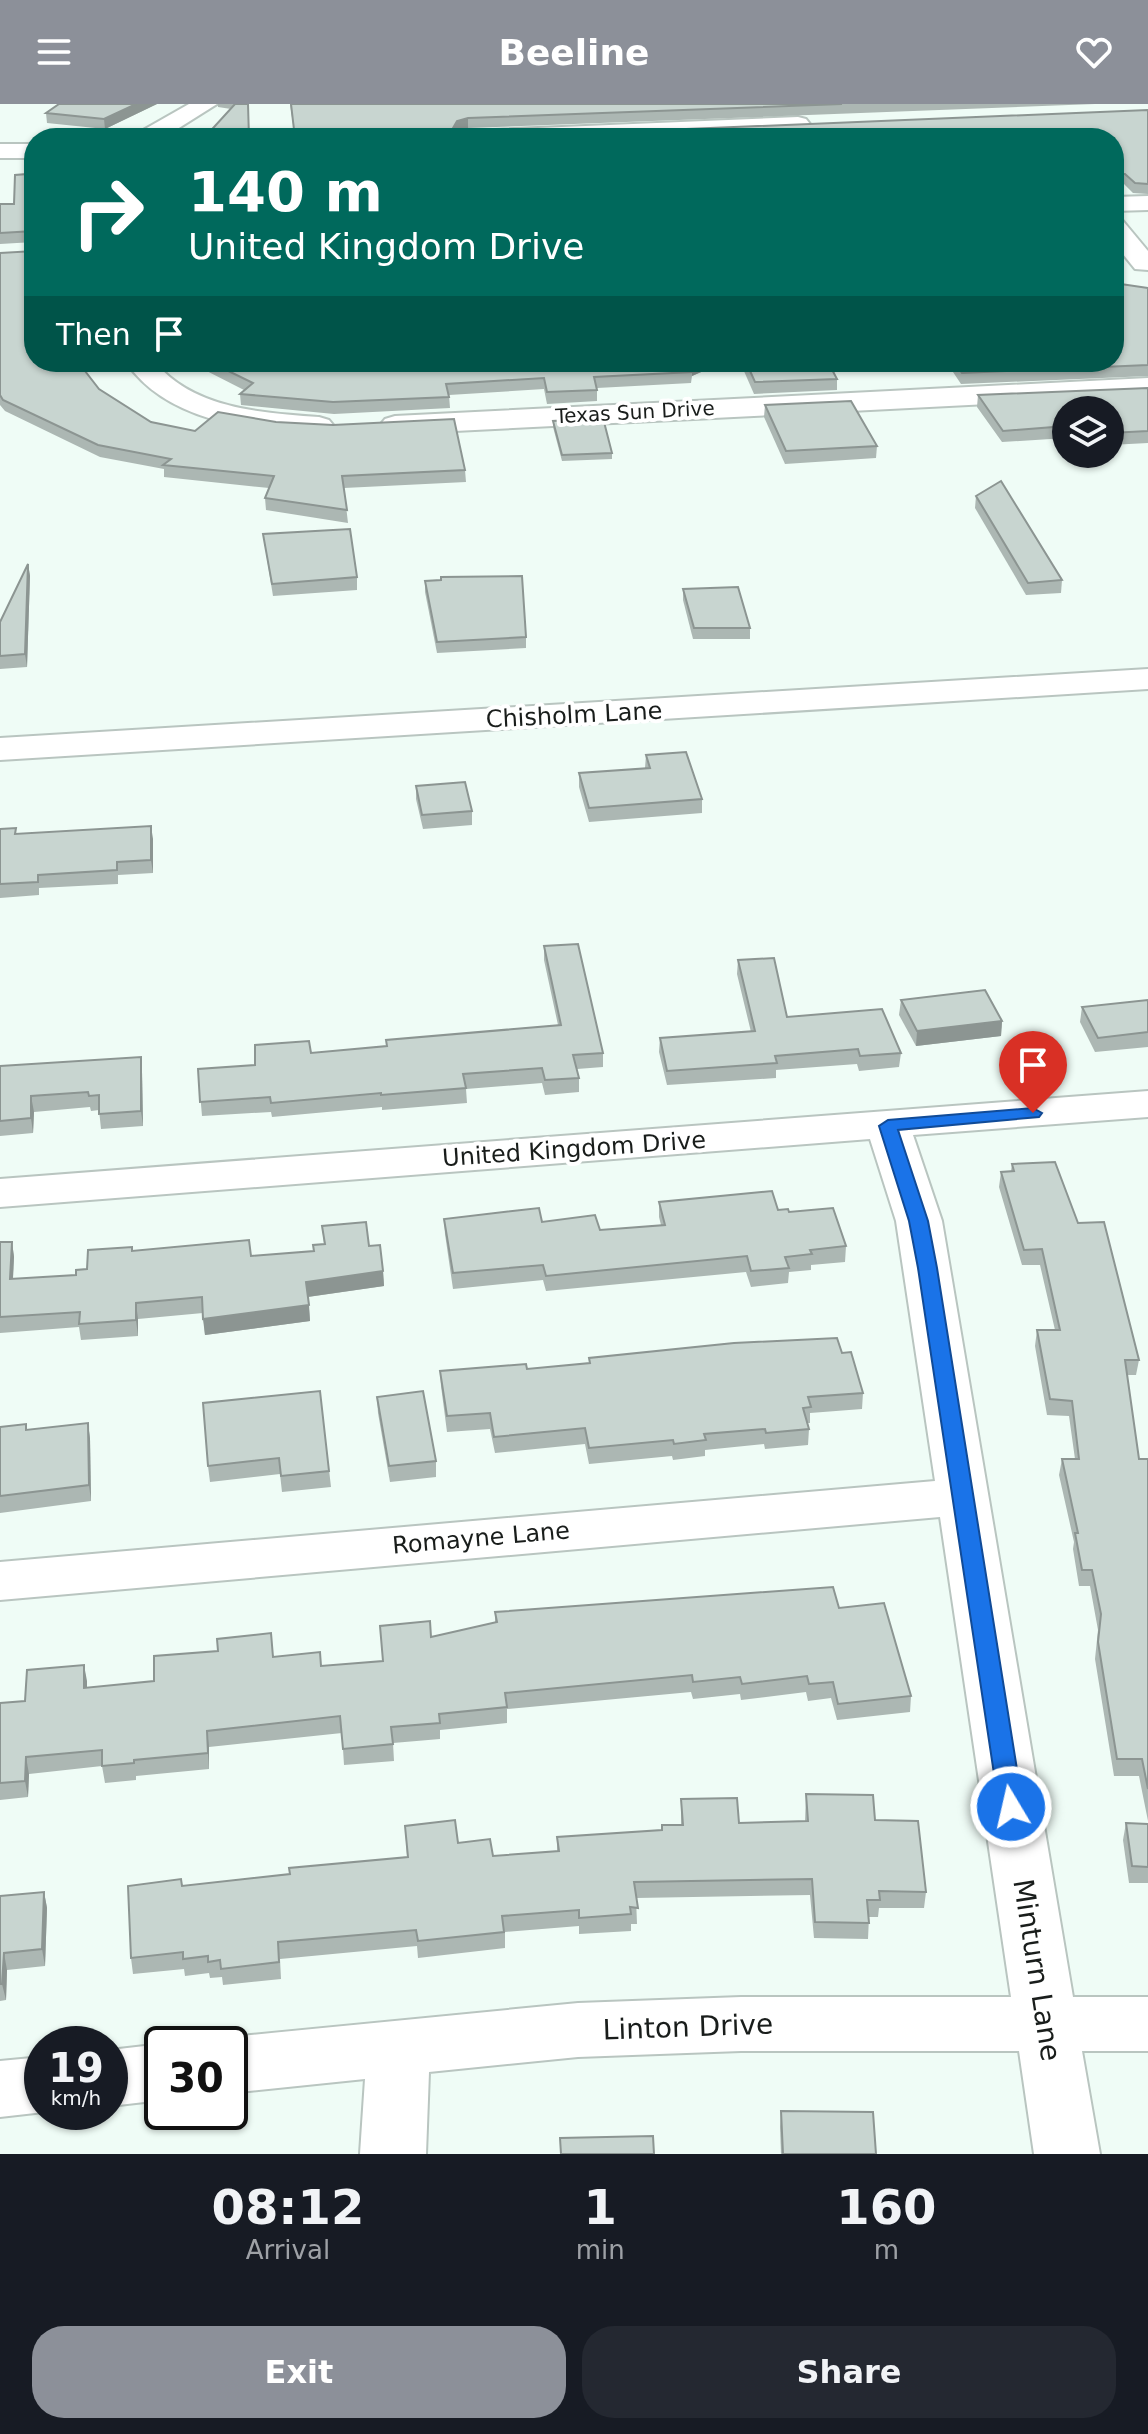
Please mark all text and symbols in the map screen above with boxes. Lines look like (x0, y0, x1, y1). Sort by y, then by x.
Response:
icon: menu (32, 30, 76, 74)
icon: heart (1072, 30, 1116, 74)
text: Beeline (499, 32, 650, 73)
text: 140 m (188, 159, 383, 224)
icon: right (56, 160, 160, 264)
text: United Kingdom Drive (188, 226, 584, 267)
icon: arrive (147, 312, 191, 356)
text: Then (56, 317, 131, 352)
street label: Texas Sun Drive (554, 396, 715, 428)
map controls (1052, 396, 1124, 468)
button: layers (1052, 396, 1124, 468)
street label: Chisholm Lane (485, 696, 663, 734)
pin (999, 1031, 1067, 1113)
icon: arrive (1011, 1043, 1055, 1087)
street label: United Kingdom Drive (441, 1126, 707, 1172)
street label: Romayne Lane (391, 1516, 571, 1560)
position arrow (969, 1765, 1053, 1849)
street label: Minturn Lane (1006, 1877, 1068, 2063)
street label: Linton Drive (602, 2008, 774, 2046)
speed limit sign: 30 (144, 2026, 248, 2130)
text: 19 (48, 2045, 104, 2091)
text: km/h (51, 2086, 101, 2110)
text: 08:12 (211, 2179, 364, 2235)
text: 1 (584, 2179, 617, 2235)
text: 160 (836, 2179, 936, 2235)
text: Arrival (246, 2235, 330, 2265)
text: min (576, 2235, 625, 2265)
text: m (874, 2235, 899, 2265)
button: Exit (32, 2326, 566, 2418)
button: Share (582, 2326, 1116, 2418)

